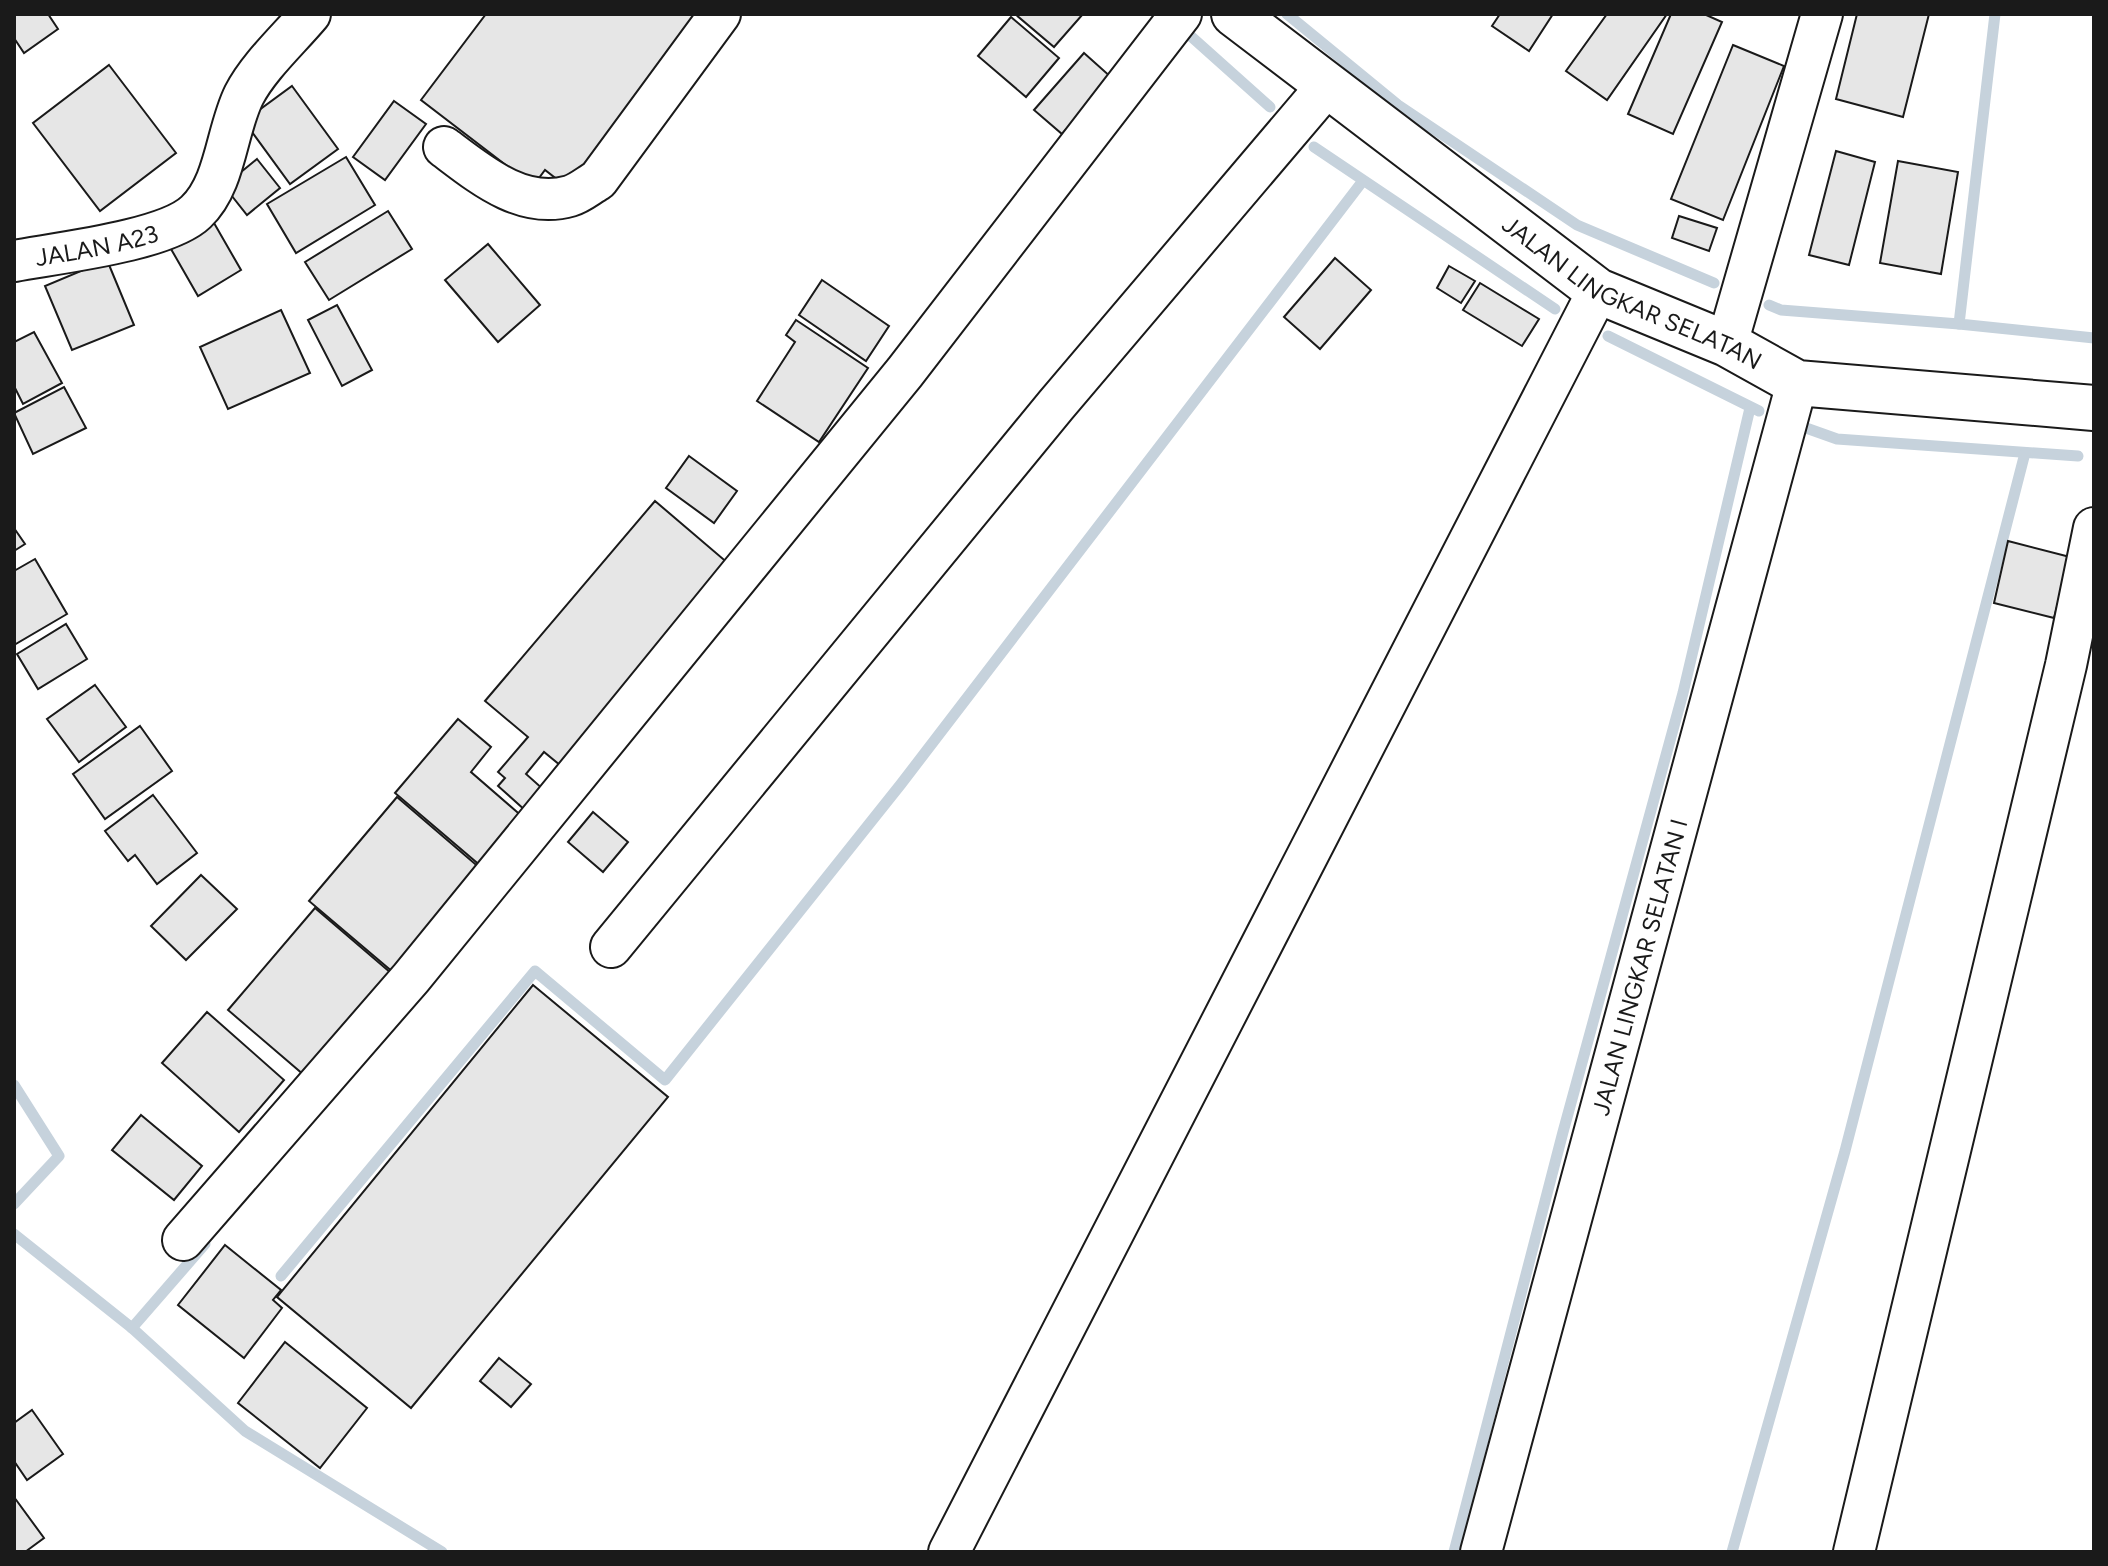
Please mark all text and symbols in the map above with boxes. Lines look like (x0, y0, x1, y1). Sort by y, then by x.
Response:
street label: JALAN LINGKAR SELATAN (1497, 209, 1767, 375)
street label: JALAN A23 (33, 218, 162, 272)
street label: JALAN LINGKAR SELATAN I (1585, 816, 1693, 1118)

